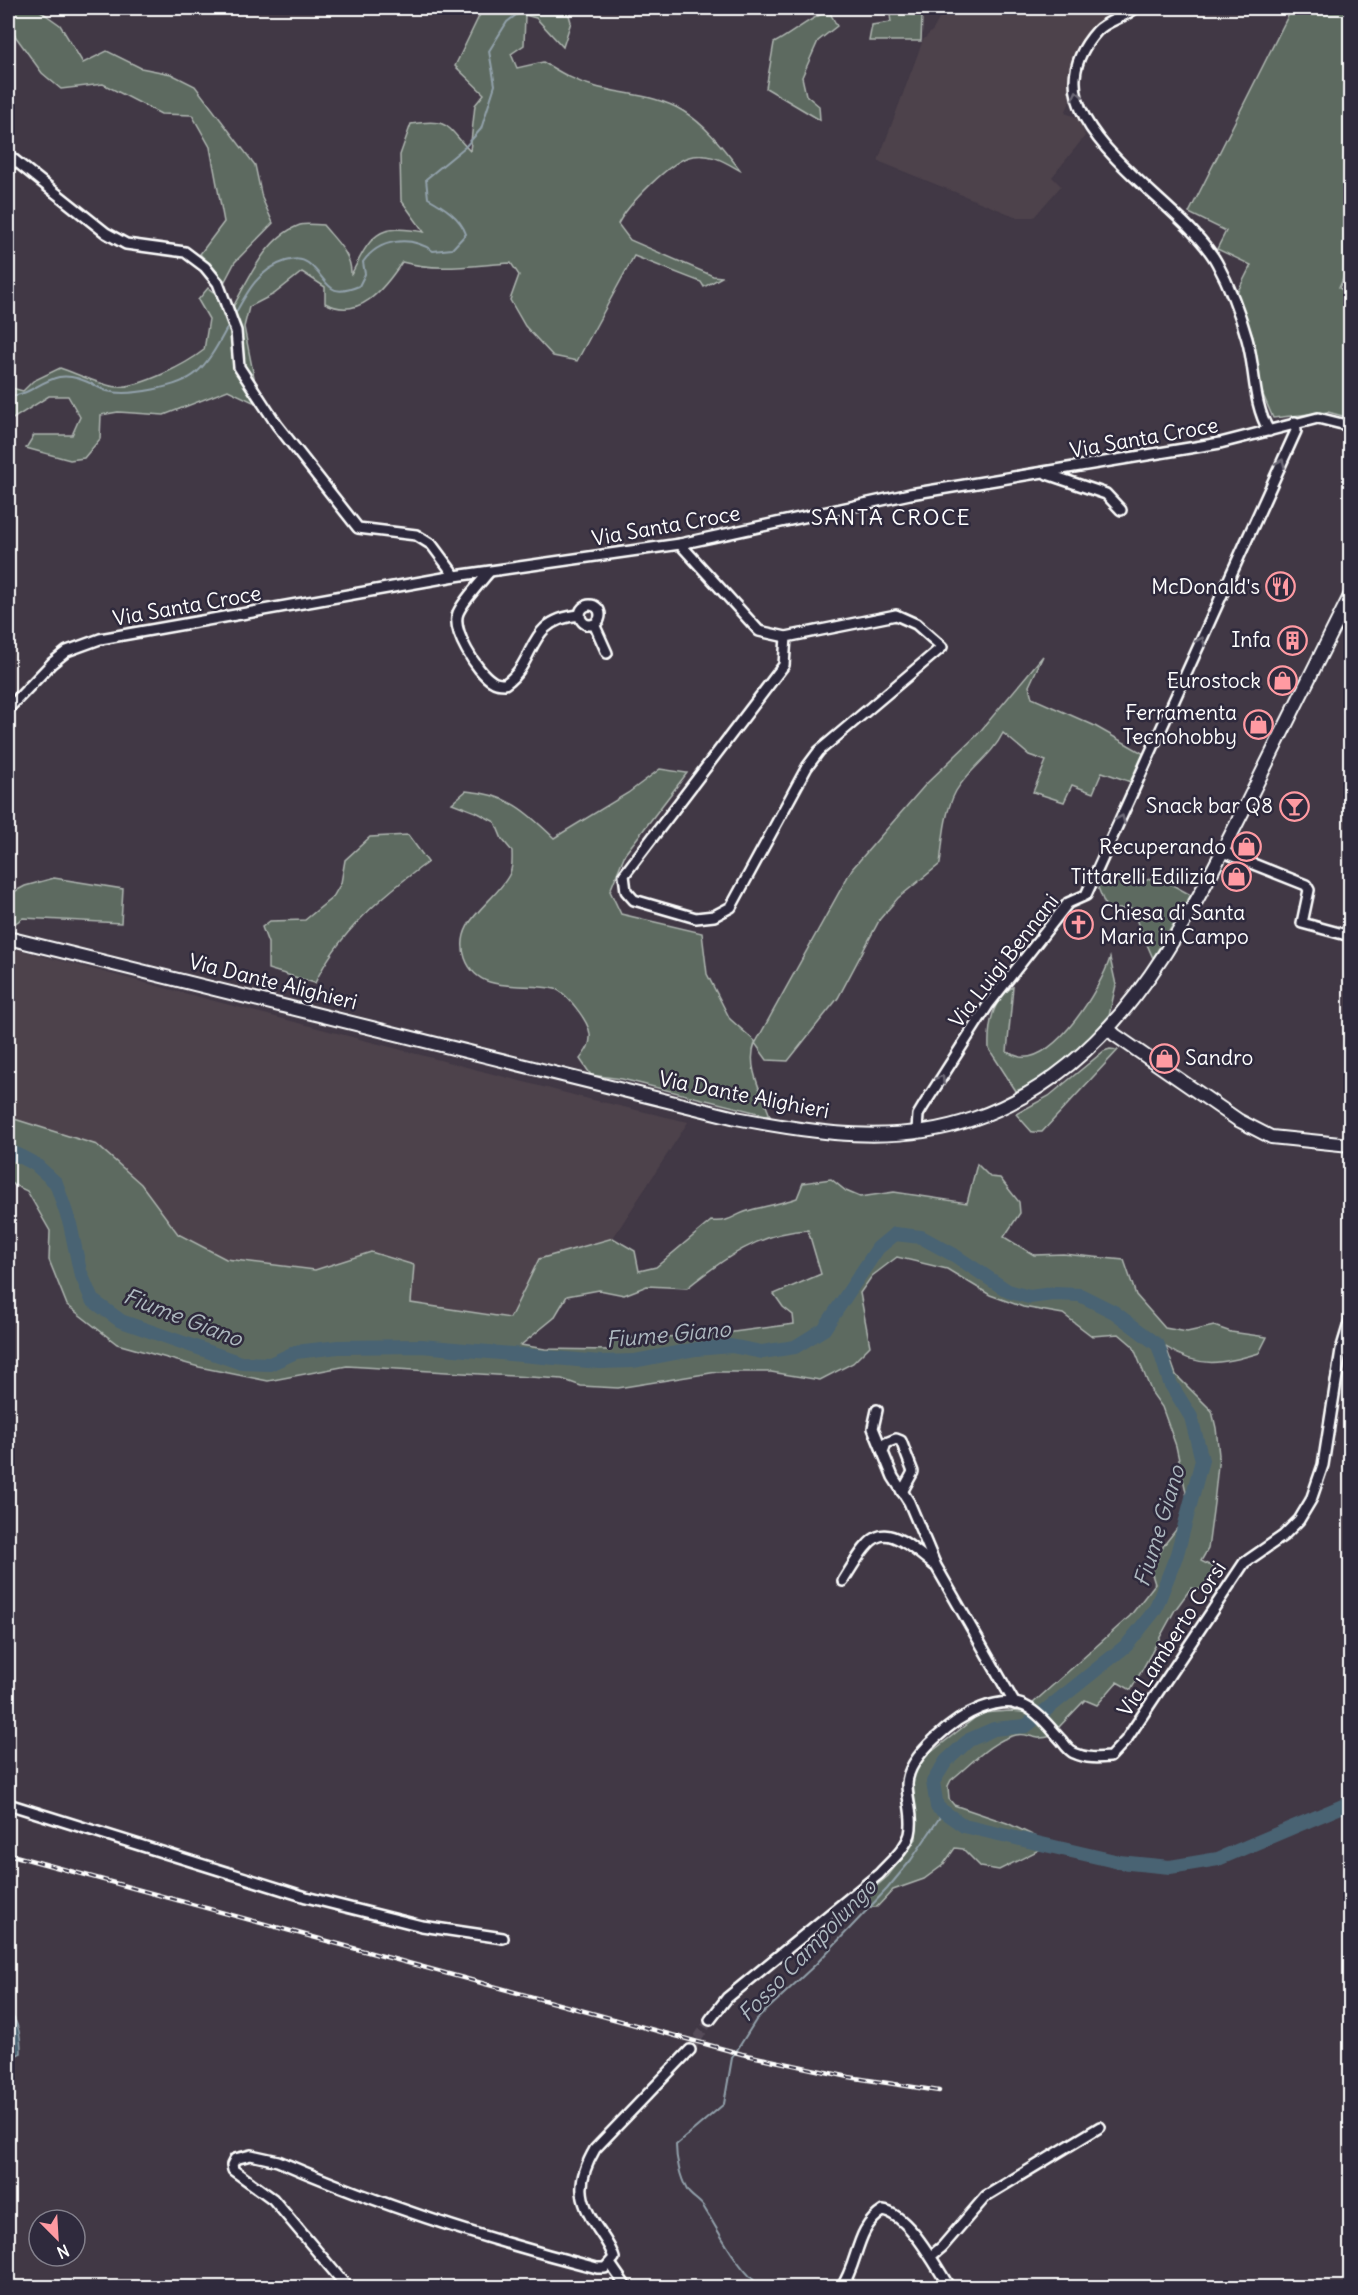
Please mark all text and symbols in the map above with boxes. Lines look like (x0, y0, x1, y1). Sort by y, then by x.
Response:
one-way arrow (1071, 90, 1084, 100)
street label: Via Santa Croce (1068, 411, 1220, 464)
one-way arrow (1274, 459, 1286, 470)
street label: Via Santa Croce (590, 499, 742, 552)
district label: SANTA CROCE (811, 503, 971, 531)
restaurant icon: McDonald's (1265, 571, 1297, 603)
place label: McDonald's (1151, 573, 1260, 600)
street label: Via Santa Croce (111, 579, 263, 632)
building icon: Infa (1276, 624, 1308, 656)
place label: Infa (1231, 626, 1271, 653)
one-way arrow (1194, 636, 1206, 647)
shop icon: Eurostock (1266, 665, 1298, 697)
place label: Eurostock (1167, 667, 1261, 694)
place label: Ferramenta Tecnohobby (1122, 699, 1237, 750)
shop icon: Ferramenta Tecnohobby (1242, 709, 1274, 741)
bar icon: Snack bar Q8 (1278, 790, 1310, 822)
place label: Snack bar Q8 (1146, 792, 1273, 819)
one-way arrow (1114, 814, 1126, 825)
shop icon: Recuperando (1231, 831, 1263, 863)
place label: Recuperando (1099, 833, 1226, 860)
shop icon: Tittarelli Edilizia (1221, 861, 1253, 893)
place label: Tittarelli Edilizia (1071, 863, 1216, 890)
street label: Via Luigi Bennani (943, 888, 1064, 1033)
place label: Chiesa di Santa Maria in Campo (1100, 899, 1249, 950)
church icon: Chiesa di Santa Maria in Campo (1063, 909, 1095, 941)
street label: Via Dante Alighieri (186, 948, 360, 1016)
shop icon: Sandro (1148, 1042, 1180, 1074)
place label: Sandro (1185, 1044, 1253, 1071)
street label: Via Dante Alighieri (657, 1065, 832, 1124)
one-way arrow (933, 1074, 944, 1085)
water label: Fiume Giano (120, 1282, 248, 1353)
water label: Fiume Giano (604, 1314, 733, 1353)
water label: Fiume Giano (1127, 1461, 1191, 1590)
street label: Via Lamberto Corsi (1111, 1556, 1232, 1722)
water label: Fosso Campolungo (732, 1872, 883, 2027)
north arrow (27, 2208, 87, 2268)
text: N (54, 2240, 72, 2263)

